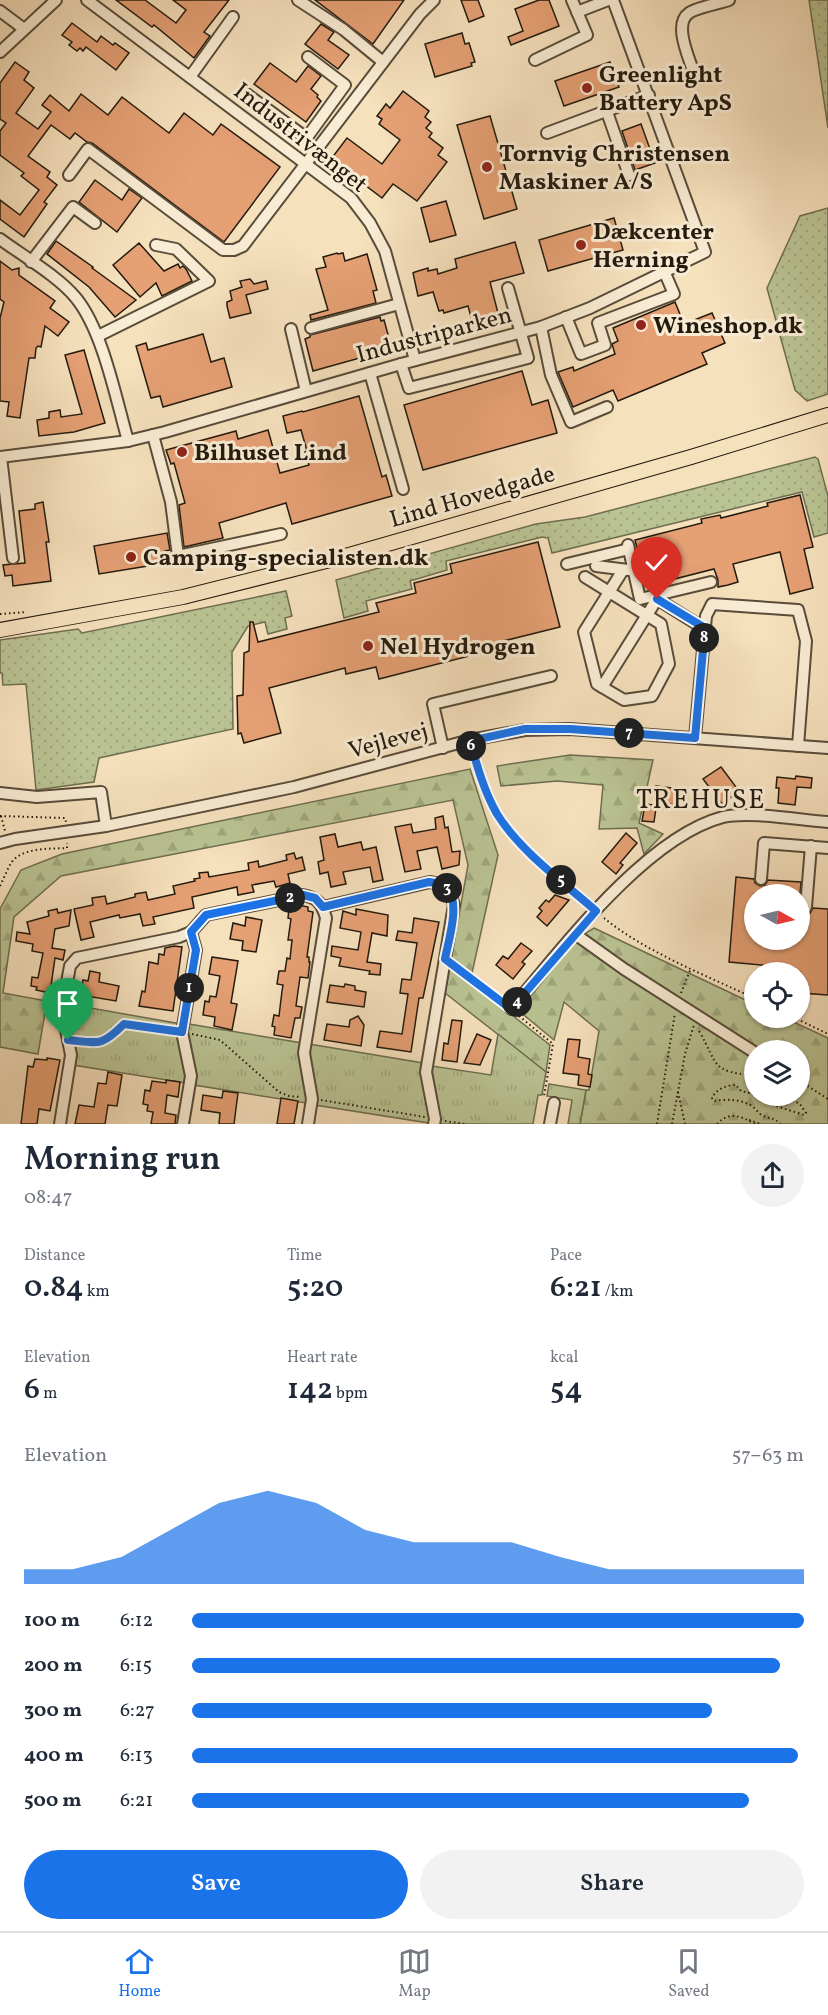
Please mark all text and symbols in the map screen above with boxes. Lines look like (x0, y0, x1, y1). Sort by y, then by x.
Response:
place label: Greenlight Battery ApS (599, 59, 732, 121)
street label: Industrivænget (226, 75, 374, 202)
marker: Greenlight Battery ApS (580, 81, 594, 95)
place label: Tornvig Christensen Maskiner A/S (499, 138, 730, 200)
marker: Tornvig Christensen Maskiner A/S (480, 160, 494, 174)
place label: Dækcenter Herning (593, 216, 714, 278)
marker: Dækcenter Herning (574, 238, 588, 252)
street label: Industriparken (353, 299, 516, 373)
place label: Wineshop.dk (653, 310, 803, 344)
marker: Wineshop.dk (634, 318, 648, 332)
place label: Bilhuset Lind (194, 437, 347, 471)
marker: Bilhuset Lind (175, 445, 189, 459)
street label: Lind Hovedgade (386, 458, 559, 538)
pin (631, 537, 682, 599)
place label: Camping-specialisten.dk (143, 542, 429, 576)
icon: check (640, 546, 673, 579)
marker: Camping-specialisten.dk (124, 550, 138, 564)
pin: 8 (689, 623, 719, 653)
text: 8 (700, 627, 708, 649)
place label: Nel Hydrogen (380, 631, 536, 665)
marker: Nel Hydrogen (361, 639, 375, 653)
street label: Vejlevej (345, 715, 432, 769)
pin: 7 (614, 718, 644, 748)
text: 7 (625, 722, 633, 744)
pin: 6 (456, 731, 486, 761)
text: 6 (467, 735, 475, 757)
district label: TREHUSE (636, 782, 766, 820)
pin: 5 (546, 865, 576, 895)
text: 5 (557, 869, 565, 891)
pin: 3 (432, 873, 462, 903)
text: 3 (443, 877, 451, 899)
pin: 2 (275, 883, 305, 913)
north arrow (744, 884, 810, 950)
map controls (744, 884, 810, 1106)
text: 2 (286, 887, 294, 909)
button: locate (744, 962, 810, 1028)
pin: 1 (174, 973, 204, 1003)
text: 1 (186, 977, 192, 999)
pin (42, 978, 93, 1040)
icon: arrive (51, 987, 84, 1020)
pin: 4 (502, 987, 532, 1017)
text: 4 (512, 991, 522, 1013)
button: layers (744, 1040, 810, 1106)
text: Morning run (24, 1138, 221, 1184)
button: share (741, 1144, 804, 1207)
text: 08:47 (24, 1184, 73, 1212)
text: Distance (24, 1245, 85, 1267)
text: Time (287, 1245, 322, 1267)
text: Pace (550, 1245, 582, 1267)
text: 0.84 (24, 1267, 83, 1309)
text: 5:20 (287, 1267, 343, 1309)
text: 6:21 (550, 1267, 602, 1309)
text: km (83, 1281, 110, 1303)
text: /km (602, 1281, 634, 1303)
text: Elevation (24, 1347, 91, 1369)
text: Heart rate (287, 1347, 358, 1369)
text: kcal (550, 1347, 578, 1369)
text: 6 (24, 1369, 40, 1411)
text: 142 (287, 1369, 333, 1411)
text: 54 (550, 1369, 583, 1411)
text: m (40, 1383, 57, 1405)
text: bpm (333, 1383, 368, 1405)
text: Elevation (24, 1442, 107, 1470)
text: 57–63 m (732, 1442, 804, 1470)
text: 100 m (24, 1607, 80, 1635)
text: 6:12 (120, 1607, 153, 1635)
text: 200 m (24, 1652, 82, 1680)
text: 6:15 (120, 1652, 152, 1680)
text: 300 m (24, 1697, 82, 1725)
text: 6:27 (120, 1697, 155, 1725)
text: 400 m (24, 1742, 84, 1770)
text: 6:13 (120, 1742, 153, 1770)
text: 500 m (24, 1787, 82, 1815)
text: 6:21 (120, 1787, 153, 1815)
button: Save (24, 1850, 408, 1919)
button: Share (420, 1850, 804, 1919)
tab: Home (119, 1945, 161, 2003)
tab: Map (398, 1945, 431, 2003)
tab: Saved (668, 1945, 709, 2003)

